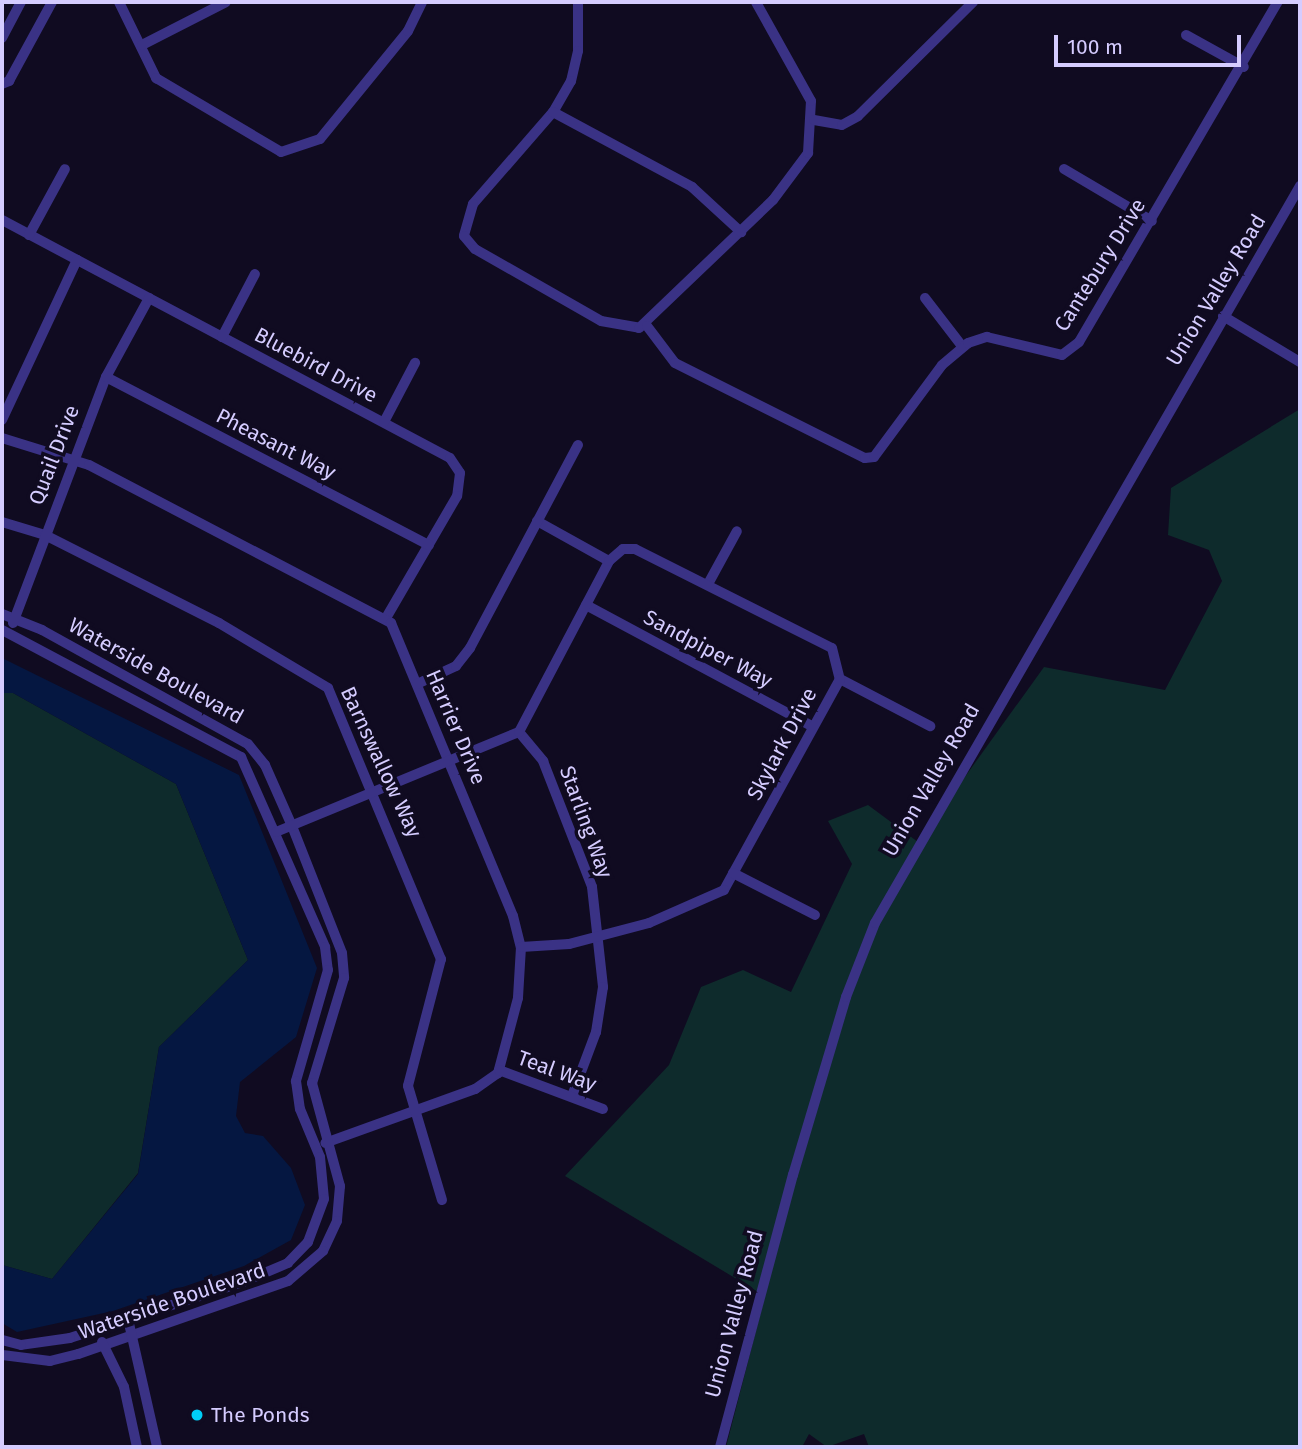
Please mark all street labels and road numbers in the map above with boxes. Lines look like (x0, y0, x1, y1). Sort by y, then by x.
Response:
street label: Cantebury Drive (1049, 194, 1151, 336)
street label: Union Valley Road (1161, 210, 1271, 370)
street label: Bluebird Drive (250, 322, 382, 408)
street label: Quail Drive (23, 401, 85, 509)
street label: Pheasant Way (212, 403, 340, 485)
street label: Sandpiper Way (639, 605, 777, 693)
street label: Waterside Boulevard (64, 612, 248, 730)
street label: Harrier Drive (421, 666, 491, 788)
street label: Barnswallow Way (335, 683, 427, 841)
street label: Skylark Drive (742, 683, 822, 805)
street label: Union Valley Road (877, 699, 985, 861)
street label: Starling Way (554, 763, 618, 881)
street label: Teal Way (514, 1045, 600, 1097)
street label: Union Valley Road (700, 1228, 768, 1400)
street label: Waterside Boulevard (75, 1257, 269, 1345)

